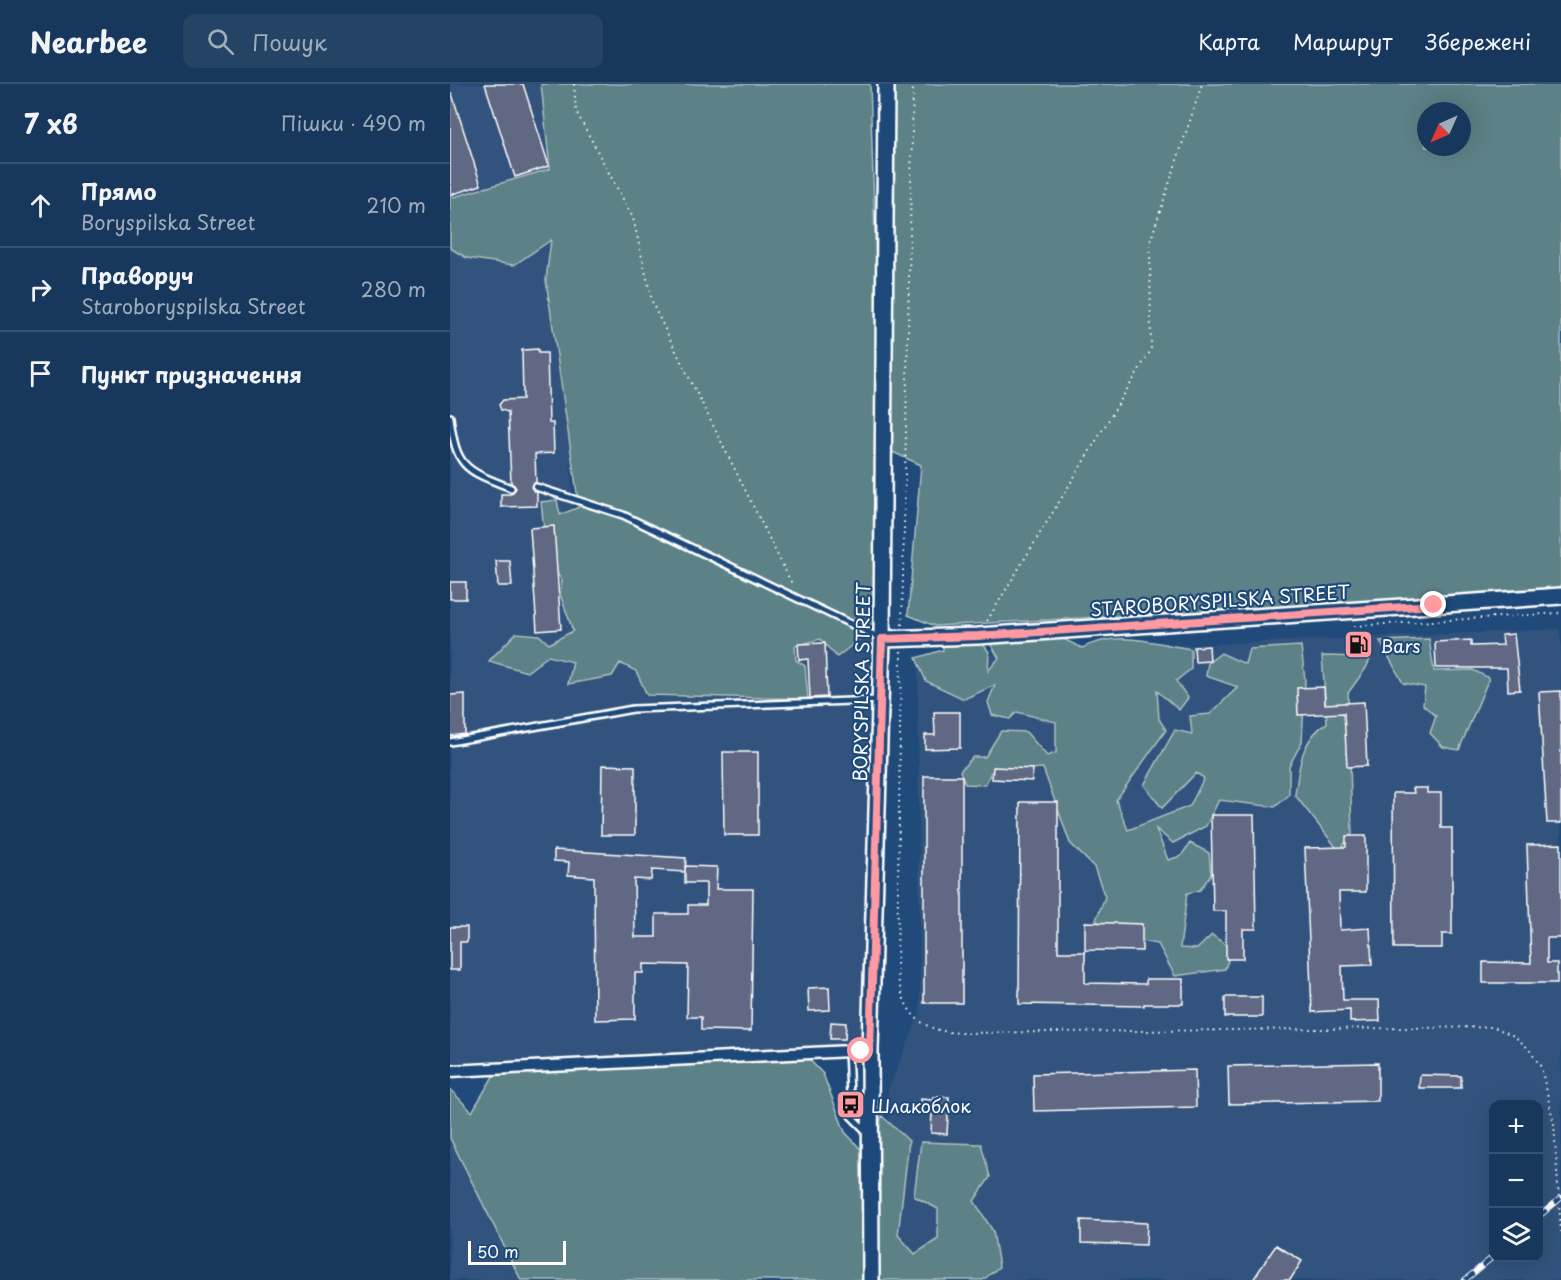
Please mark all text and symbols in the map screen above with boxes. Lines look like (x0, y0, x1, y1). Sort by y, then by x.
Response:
search box (183, 14, 603, 68)
text: Nearbee (30, 20, 147, 63)
icon: search (204, 25, 237, 58)
text: Пошук (252, 25, 327, 58)
text: Карта (1198, 25, 1260, 57)
text: Маршрут (1293, 25, 1392, 57)
text: Збережені (1425, 25, 1531, 57)
north arrow (1417, 102, 1471, 156)
text: 7 хв (24, 104, 78, 143)
text: Пішки · 490 m (281, 108, 426, 138)
text: Прямо (81, 174, 156, 207)
icon: ahead (24, 189, 57, 222)
text: 210 m (367, 190, 426, 220)
text: Boryspilska Street (81, 207, 255, 237)
text: Праворуч (81, 258, 194, 291)
icon: right (24, 273, 57, 306)
text: 280 m (361, 274, 426, 304)
text: Staroboryspilska Street (81, 291, 306, 321)
icon: arrive (24, 357, 57, 390)
text: Пункт призначення (81, 357, 302, 390)
street label: STAROBORYSPILSKA STREET (1089, 577, 1351, 623)
street label: BORYSPILSKA STREET (846, 581, 876, 782)
route end (1420, 591, 1446, 617)
fuel station icon: Bars (1343, 629, 1375, 661)
place label: Bars (1380, 632, 1421, 659)
route start (847, 1037, 873, 1063)
bus stop icon: Шлакоблок (834, 1089, 866, 1121)
place label: Шлакоблок (871, 1092, 971, 1119)
map controls (1489, 1100, 1543, 1262)
button: + (1489, 1100, 1543, 1154)
button: − (1489, 1154, 1543, 1208)
button: layers (1489, 1208, 1543, 1262)
scale bar (468, 1238, 566, 1266)
text: 50 m (477, 1239, 518, 1263)

